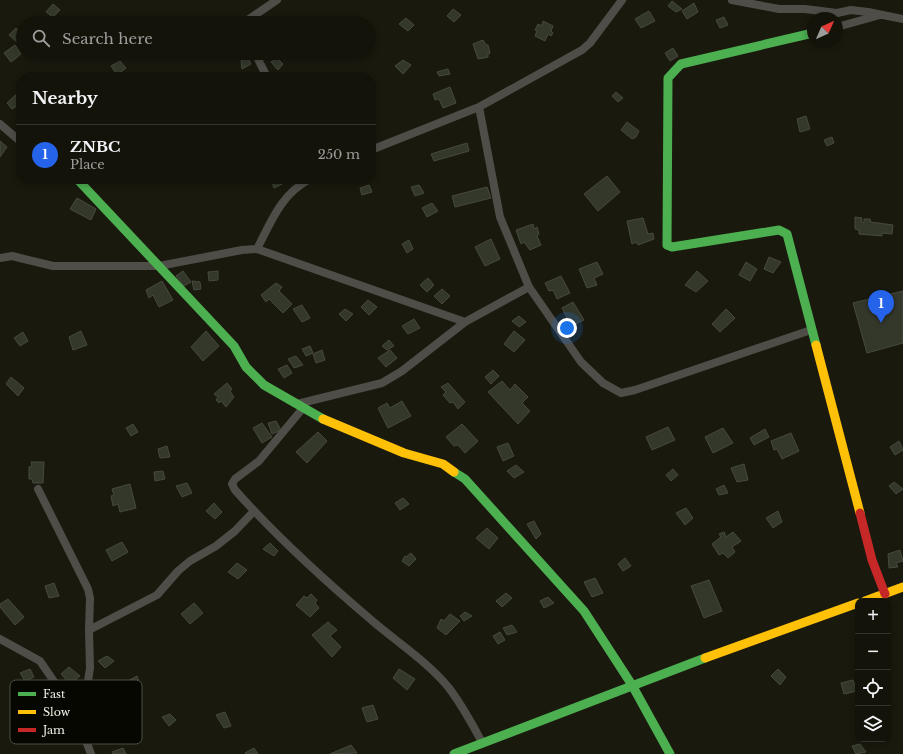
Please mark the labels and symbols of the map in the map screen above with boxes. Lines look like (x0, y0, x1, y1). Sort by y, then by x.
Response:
north arrow (807, 12, 843, 48)
pin: 1 (868, 290, 894, 323)
your location (557, 318, 577, 338)
legend (10, 680, 142, 744)
text: Fast (43, 687, 66, 701)
text: Slow (43, 705, 71, 719)
text: Jam (41, 723, 65, 737)

